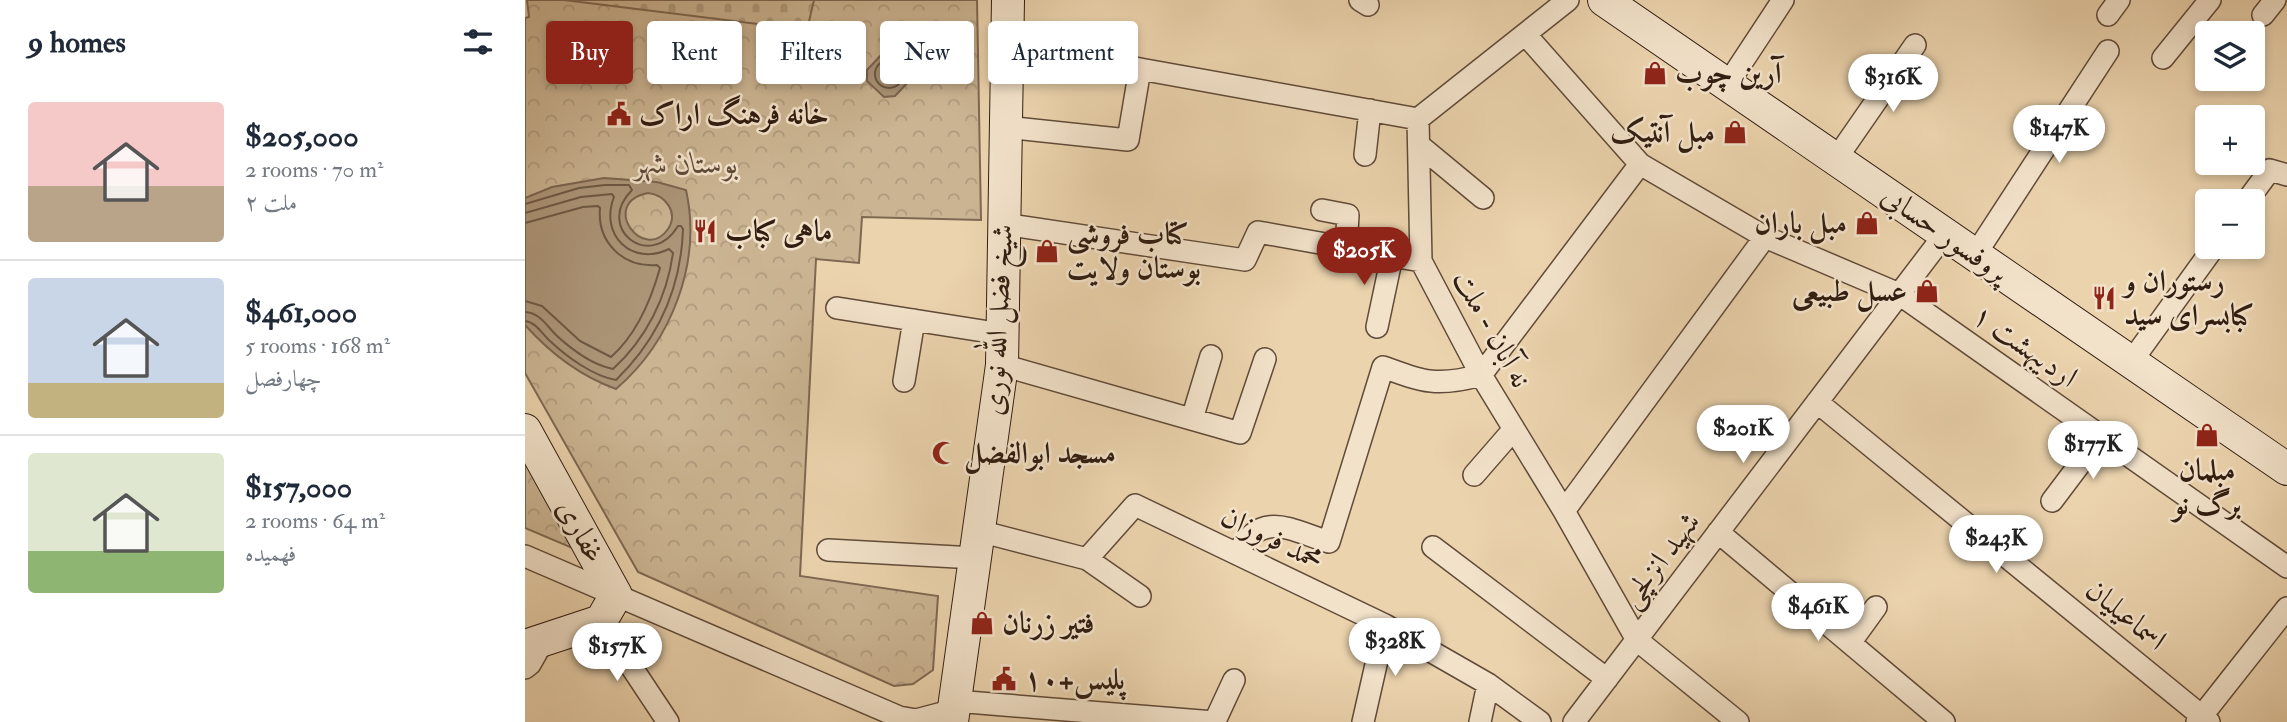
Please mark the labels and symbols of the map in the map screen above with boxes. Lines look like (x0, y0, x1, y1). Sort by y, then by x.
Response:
pin: $316K (1844, 54, 1942, 114)
place label: آرین چوب (1675, 55, 1785, 93)
shop icon: آرین چوب (1641, 59, 1669, 87)
place label: خانه فرهنگ اراک (639, 94, 829, 133)
public building icon: خانه فرهنگ اراک (605, 100, 633, 128)
pin: $147K (2010, 106, 2108, 165)
place label: مبل آنتیک (1610, 114, 1715, 153)
shop icon: مبل آنتیک (1721, 118, 1749, 146)
park label: بوستان شهر (631, 145, 739, 182)
street label: پروفسور حسابی (1873, 177, 2018, 294)
place label: مبل باران (1754, 205, 1847, 244)
shop icon: مبل باران (1853, 209, 1881, 237)
place label: ماهی کباب (725, 213, 832, 250)
place label: کتاب فروشی بوستان ولایت (1067, 216, 1201, 287)
restaurant icon: ماهی کباب (691, 217, 719, 245)
street label: شیخ فضل الله نوری (970, 223, 1029, 417)
pin: $205K (1315, 228, 1413, 287)
shop icon: کتاب فروشی بوستان ولایت (1033, 237, 1061, 265)
place label: رستوران و کبابسرای سید (2121, 263, 2254, 335)
street label: نه آبان - ملت (1445, 264, 1539, 394)
place label: عسل طبیعی (1792, 273, 1907, 312)
shop icon: عسل طبیعی (1913, 277, 1941, 305)
restaurant icon: رستوران و کبابسرای سید (2090, 284, 2118, 312)
street label: اردیبهشت ۱ (1965, 296, 2085, 396)
pin: $201K (1694, 406, 1792, 465)
pin: $177K (2044, 421, 2142, 481)
shop icon: مبلمان برگ نو (2193, 421, 2221, 449)
place label: مسجد ابوالفضل (964, 435, 1116, 474)
mosque icon: مسجد ابوالفضل (930, 439, 958, 467)
place label: مبلمان برگ نو (2170, 452, 2242, 523)
street label: غفاری (548, 493, 614, 569)
street label: محمد فروزان (1215, 497, 1329, 579)
street label: شهید انزلچی (1612, 504, 1709, 616)
pin: $243K (1947, 516, 2045, 575)
street label: اسماعیلیان (2078, 571, 2174, 659)
pin: $461K (1769, 584, 1867, 643)
place label: فتیر زرنان (1002, 605, 1095, 642)
shop icon: فتیر زرنان (968, 609, 996, 637)
pin: $328K (1346, 618, 1444, 678)
pin: $157K (568, 624, 666, 683)
place label: پلیس+۱۰ (1024, 661, 1127, 701)
public building icon: پلیس+۱۰ (990, 665, 1018, 693)

